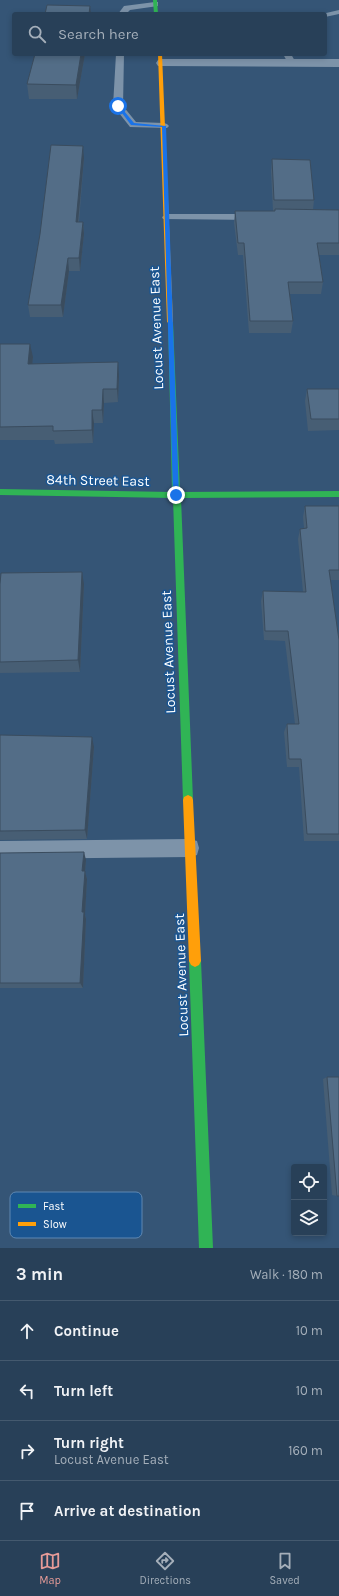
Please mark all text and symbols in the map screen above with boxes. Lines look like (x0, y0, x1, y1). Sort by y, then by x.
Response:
search box (12, 12, 327, 56)
icon: search (26, 23, 48, 45)
text: Search here (58, 25, 139, 43)
route start (109, 97, 127, 115)
street label: Locust Avenue East (146, 266, 167, 390)
street label: 84th Street East (46, 471, 150, 490)
route end (167, 486, 185, 504)
street label: Locust Avenue East (158, 590, 179, 714)
street label: Locust Avenue East (171, 913, 192, 1037)
map controls (291, 1164, 327, 1236)
button: locate (291, 1164, 327, 1200)
legend (10, 1192, 142, 1238)
text: Fast (43, 1200, 64, 1213)
button: layers (291, 1200, 327, 1236)
text: Slow (43, 1218, 67, 1231)
text: 3 min (16, 1264, 63, 1284)
text: Walk · 180 m (250, 1267, 323, 1282)
icon: ahead (16, 1320, 38, 1342)
text: Continue (54, 1322, 119, 1340)
text: 10 m (296, 1323, 323, 1338)
icon: left (16, 1380, 38, 1402)
text: Turn left (54, 1382, 113, 1400)
text: 10 m (296, 1383, 323, 1398)
text: Turn right (54, 1434, 124, 1452)
icon: right (16, 1440, 38, 1462)
text: 160 m (288, 1443, 323, 1458)
text: Locust Avenue East (54, 1452, 169, 1467)
icon: arrive (16, 1500, 38, 1522)
text: Arrive at destination (54, 1502, 201, 1520)
tab: Map (39, 1550, 61, 1587)
tab: Directions (139, 1550, 191, 1587)
tab: Saved (269, 1550, 300, 1587)

